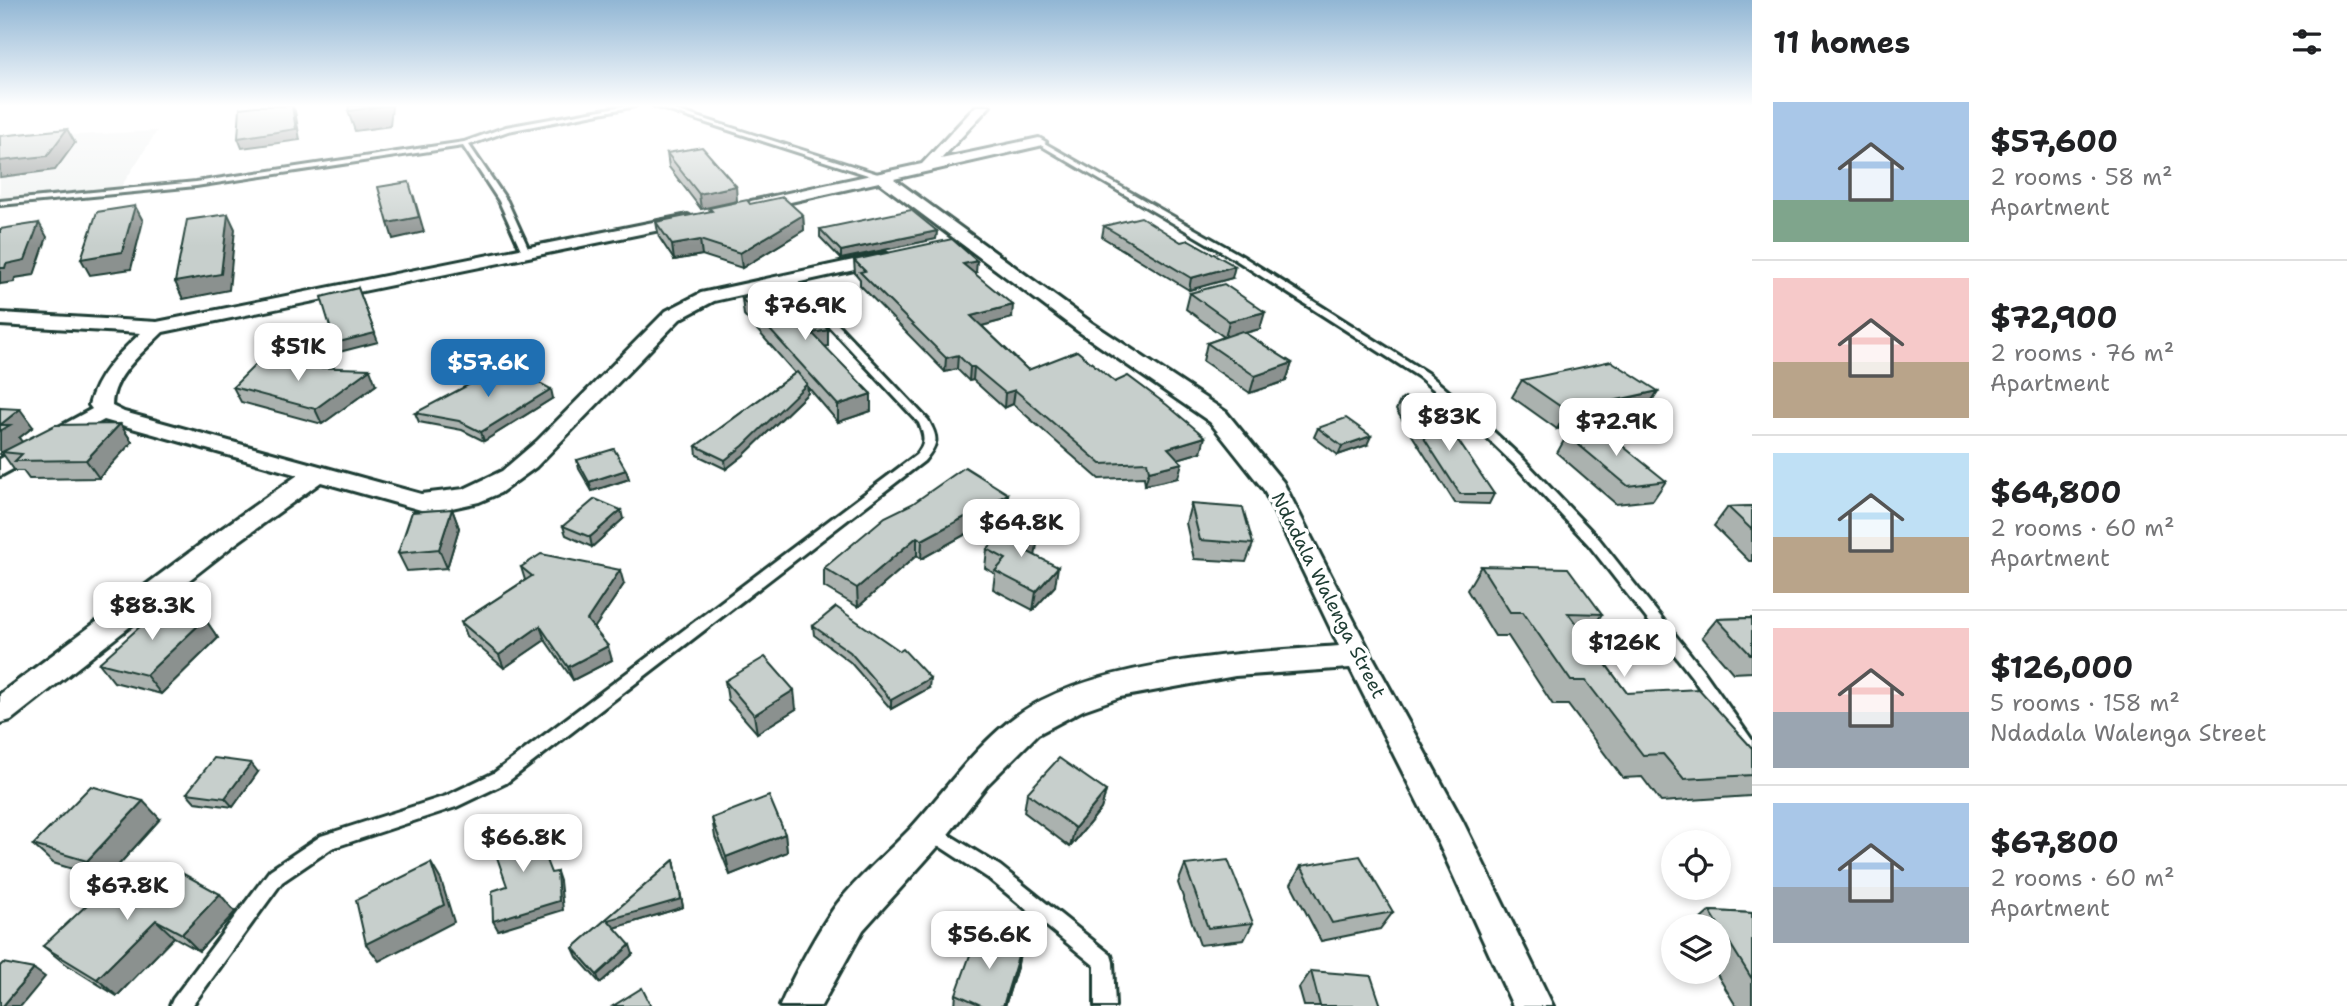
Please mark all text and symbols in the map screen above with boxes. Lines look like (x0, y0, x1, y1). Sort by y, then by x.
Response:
text: 11 homes (1773, 22, 1910, 63)
icon: filters (2288, 23, 2326, 61)
text: $57,600 (1990, 121, 2118, 162)
icon: home (1829, 130, 1913, 214)
text: 2 rooms · 58 m² (1990, 162, 2173, 192)
text: Apartment (1990, 192, 2110, 222)
pin: $76.9K (748, 282, 862, 342)
text: $76.9K (764, 290, 846, 320)
text: $72,900 (1990, 297, 2118, 338)
icon: home (1829, 306, 1913, 390)
pin: $51K (257, 324, 339, 383)
text: $51K (270, 331, 326, 361)
text: 2 rooms · 76 m² (1990, 338, 2174, 368)
pin: $57.6K (431, 340, 545, 399)
text: $57.6K (447, 347, 529, 377)
text: Apartment (1990, 368, 2110, 398)
pin: $83K (1408, 393, 1490, 453)
pin: $72.9K (1559, 398, 1673, 458)
text: $83K (1417, 401, 1481, 431)
text: $72.9K (1575, 406, 1657, 436)
text: $64,800 (1990, 472, 2121, 513)
icon: home (1829, 481, 1913, 565)
street label: Ndadala Walenga Street (1266, 488, 1392, 703)
pin: $64.8K (964, 500, 1078, 559)
text: $64.8K (979, 507, 1063, 537)
text: 2 rooms · 60 m² (1990, 513, 2175, 543)
text: Apartment (1990, 543, 2110, 573)
pin: $88.3K (95, 582, 209, 642)
text: $88.3K (109, 590, 195, 620)
pin: $126K (1575, 620, 1673, 679)
text: $126K (1588, 627, 1660, 657)
text: $126,000 (1990, 647, 2133, 688)
icon: home (1829, 656, 1913, 740)
text: 5 rooms · 158 m² (1990, 688, 2180, 718)
text: Ndadala Walenga Street (1990, 718, 2266, 748)
pin: $66.8K (466, 814, 580, 874)
text: $66.8K (480, 822, 566, 852)
text: $67,800 (1990, 822, 2119, 863)
map controls (1661, 830, 1731, 984)
button: locate (1661, 830, 1731, 900)
icon: home (1829, 831, 1913, 915)
pin: $67.8K (70, 862, 184, 922)
text: 2 rooms · 60 m² (1990, 863, 2175, 893)
text: $67.8K (86, 870, 168, 900)
text: Apartment (1990, 893, 2110, 923)
pin: $56.6K (932, 912, 1046, 971)
button: layers (1661, 914, 1731, 984)
text: $56.6K (947, 919, 1031, 949)

